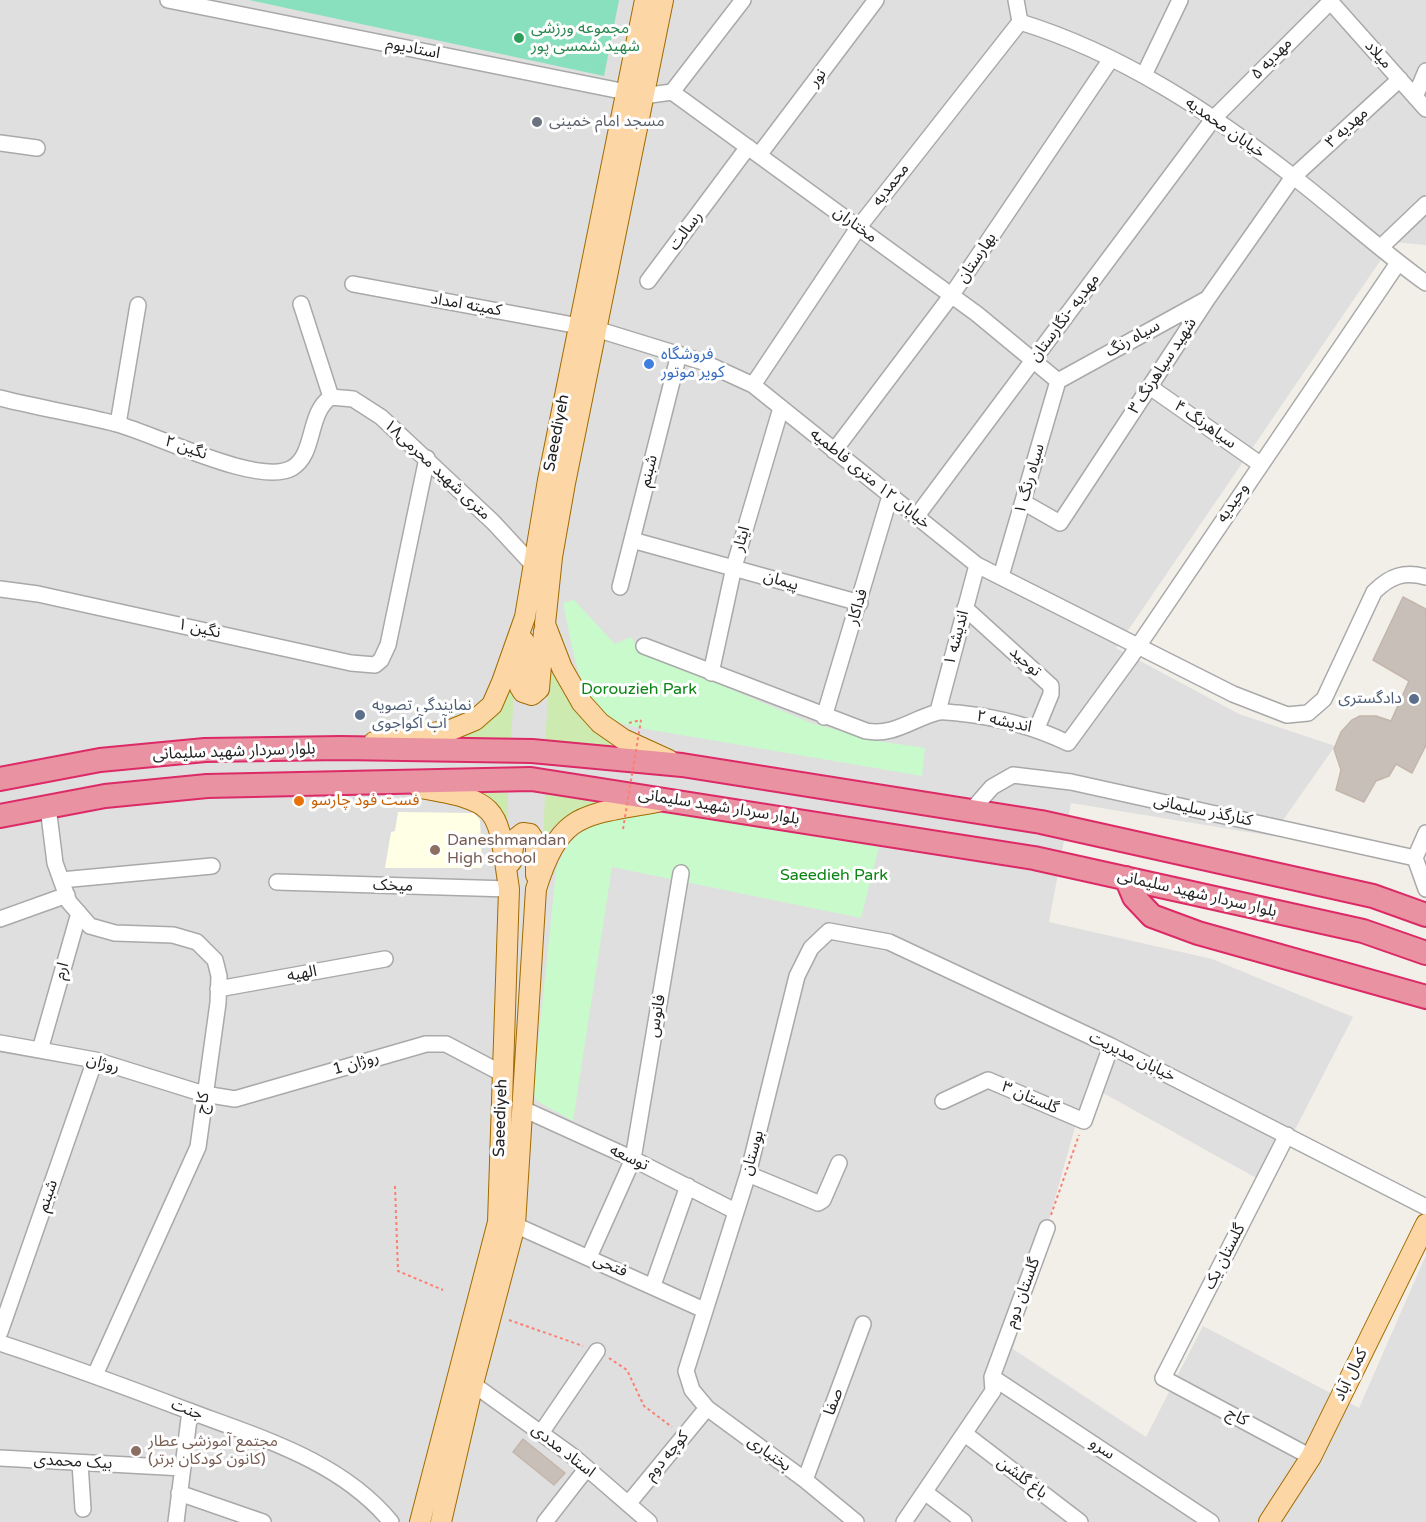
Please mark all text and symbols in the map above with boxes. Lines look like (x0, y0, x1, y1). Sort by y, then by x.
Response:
place label: مجموعه ورزشی شهید شمسی پور (531, 19, 640, 57)
marker: مجموعه ورزشی شهید شمسی پور (512, 31, 526, 45)
street label: استادیوم (384, 34, 442, 64)
street label: مهدیه ۵ (1247, 34, 1297, 84)
street label: میلاد (1360, 37, 1396, 73)
street label: نور (805, 65, 831, 91)
street label: خیابان محمدیه (1181, 93, 1269, 163)
street label: مهدیه ۳ (1322, 104, 1372, 152)
place label: مسجد امام خمینی (549, 112, 665, 132)
marker: مسجد امام خمینی (530, 115, 544, 129)
street label: محمدیه (868, 160, 914, 210)
street label: مختاران (829, 203, 881, 247)
street label: رسالت (665, 208, 707, 254)
street label: بهارستان (953, 229, 1001, 287)
street label: مهدیه -نگارستان (1026, 270, 1104, 366)
street label: کمیته امداد (429, 289, 503, 321)
street label: شهید سیاهرنگ ۳ (1125, 314, 1201, 418)
street label: سیاه رنگ (1102, 316, 1164, 362)
place label: فروشگاه کویر موتور (661, 345, 725, 383)
marker: فروشگاه کویر موتور (642, 357, 656, 371)
street label: Saeediyeh (540, 393, 574, 473)
street label: سیاهرنگ ۴ (1170, 397, 1240, 453)
street label: ۱۸متری شهید محرمی (380, 416, 494, 524)
street label: خیابان ۱۲ متری فاطمیه (806, 425, 934, 533)
street label: نگین ۲ (162, 432, 210, 464)
street label: سیاه رنگ ۱ (1011, 442, 1049, 516)
street label: شبنم (636, 453, 662, 489)
street label: وحیدیه (1213, 480, 1253, 526)
street label: ایثار (729, 524, 755, 554)
street label: پیمان (761, 567, 801, 595)
street label: فداکار (843, 587, 873, 627)
street label: اندیشه ۱ (940, 608, 974, 668)
street label: نگین ۱ (176, 615, 222, 643)
street label: توحید (1005, 643, 1045, 681)
park label: Dorouzieh Park (581, 680, 697, 700)
place label: دادگستری (1338, 689, 1402, 709)
marker: دادگستری (1407, 692, 1421, 706)
place label: نمایندگی تصویه آب آکواجوی (372, 696, 472, 734)
street label: اندیشه ۲ (975, 707, 1033, 737)
marker: نمایندگی تصویه آب آکواجوی (353, 708, 367, 722)
street label: بلوار سردار شهید سلیمانی (152, 740, 316, 764)
street label: بلوار سردار شهید سلیمانی (637, 785, 801, 829)
place label: فست فود چارسو (311, 791, 419, 811)
street label: کنارگذر سلیمانی (1152, 791, 1254, 831)
marker: فست فود چارسو (292, 794, 306, 808)
place label: Daneshmandan High school (447, 831, 566, 869)
marker: Daneshmandan High school (428, 843, 442, 857)
park label: Saeedieh Park (780, 866, 888, 886)
street label: بلوار سردار شهید سلیمانی (1115, 866, 1279, 922)
street label: میخک (373, 876, 413, 896)
street label: ارم (50, 960, 74, 982)
street label: الهیه (286, 962, 318, 986)
street label: فانوس (644, 993, 670, 1039)
street label: خیابان مدیریت (1086, 1028, 1178, 1086)
street label: روژان 1 (331, 1048, 381, 1080)
street label: روژان (84, 1050, 122, 1078)
street label: گلستان ۳ (999, 1077, 1061, 1119)
street label: Saeediyeh (490, 1079, 512, 1157)
street label: کاج (192, 1091, 214, 1115)
street label: بوستان (737, 1128, 769, 1178)
street label: توسعه (606, 1141, 652, 1175)
street label: شبنم (34, 1178, 62, 1214)
street label: گلستان یک (1200, 1221, 1250, 1293)
street label: فتحی (590, 1250, 630, 1282)
street label: گلستان دوم (1001, 1255, 1045, 1331)
street label: کمال آباد (1330, 1346, 1372, 1404)
street label: صفا (820, 1386, 848, 1418)
street label: جنت (168, 1395, 206, 1425)
street label: کاج (1223, 1403, 1251, 1431)
street label: استاد مددی (527, 1420, 599, 1482)
street label: کوچه دوم (641, 1428, 693, 1484)
place label: مجتمع آموزشی عطار (کانون کودکان برتر) (148, 1432, 278, 1470)
street label: بختیاری (743, 1432, 795, 1476)
street label: سرو (1086, 1434, 1118, 1464)
marker: مجتمع آموزشی عطار (کانون کودکان برتر) (129, 1444, 143, 1458)
street label: بیک محمدی (33, 1450, 113, 1474)
street label: باغ گلشن (993, 1453, 1051, 1503)

